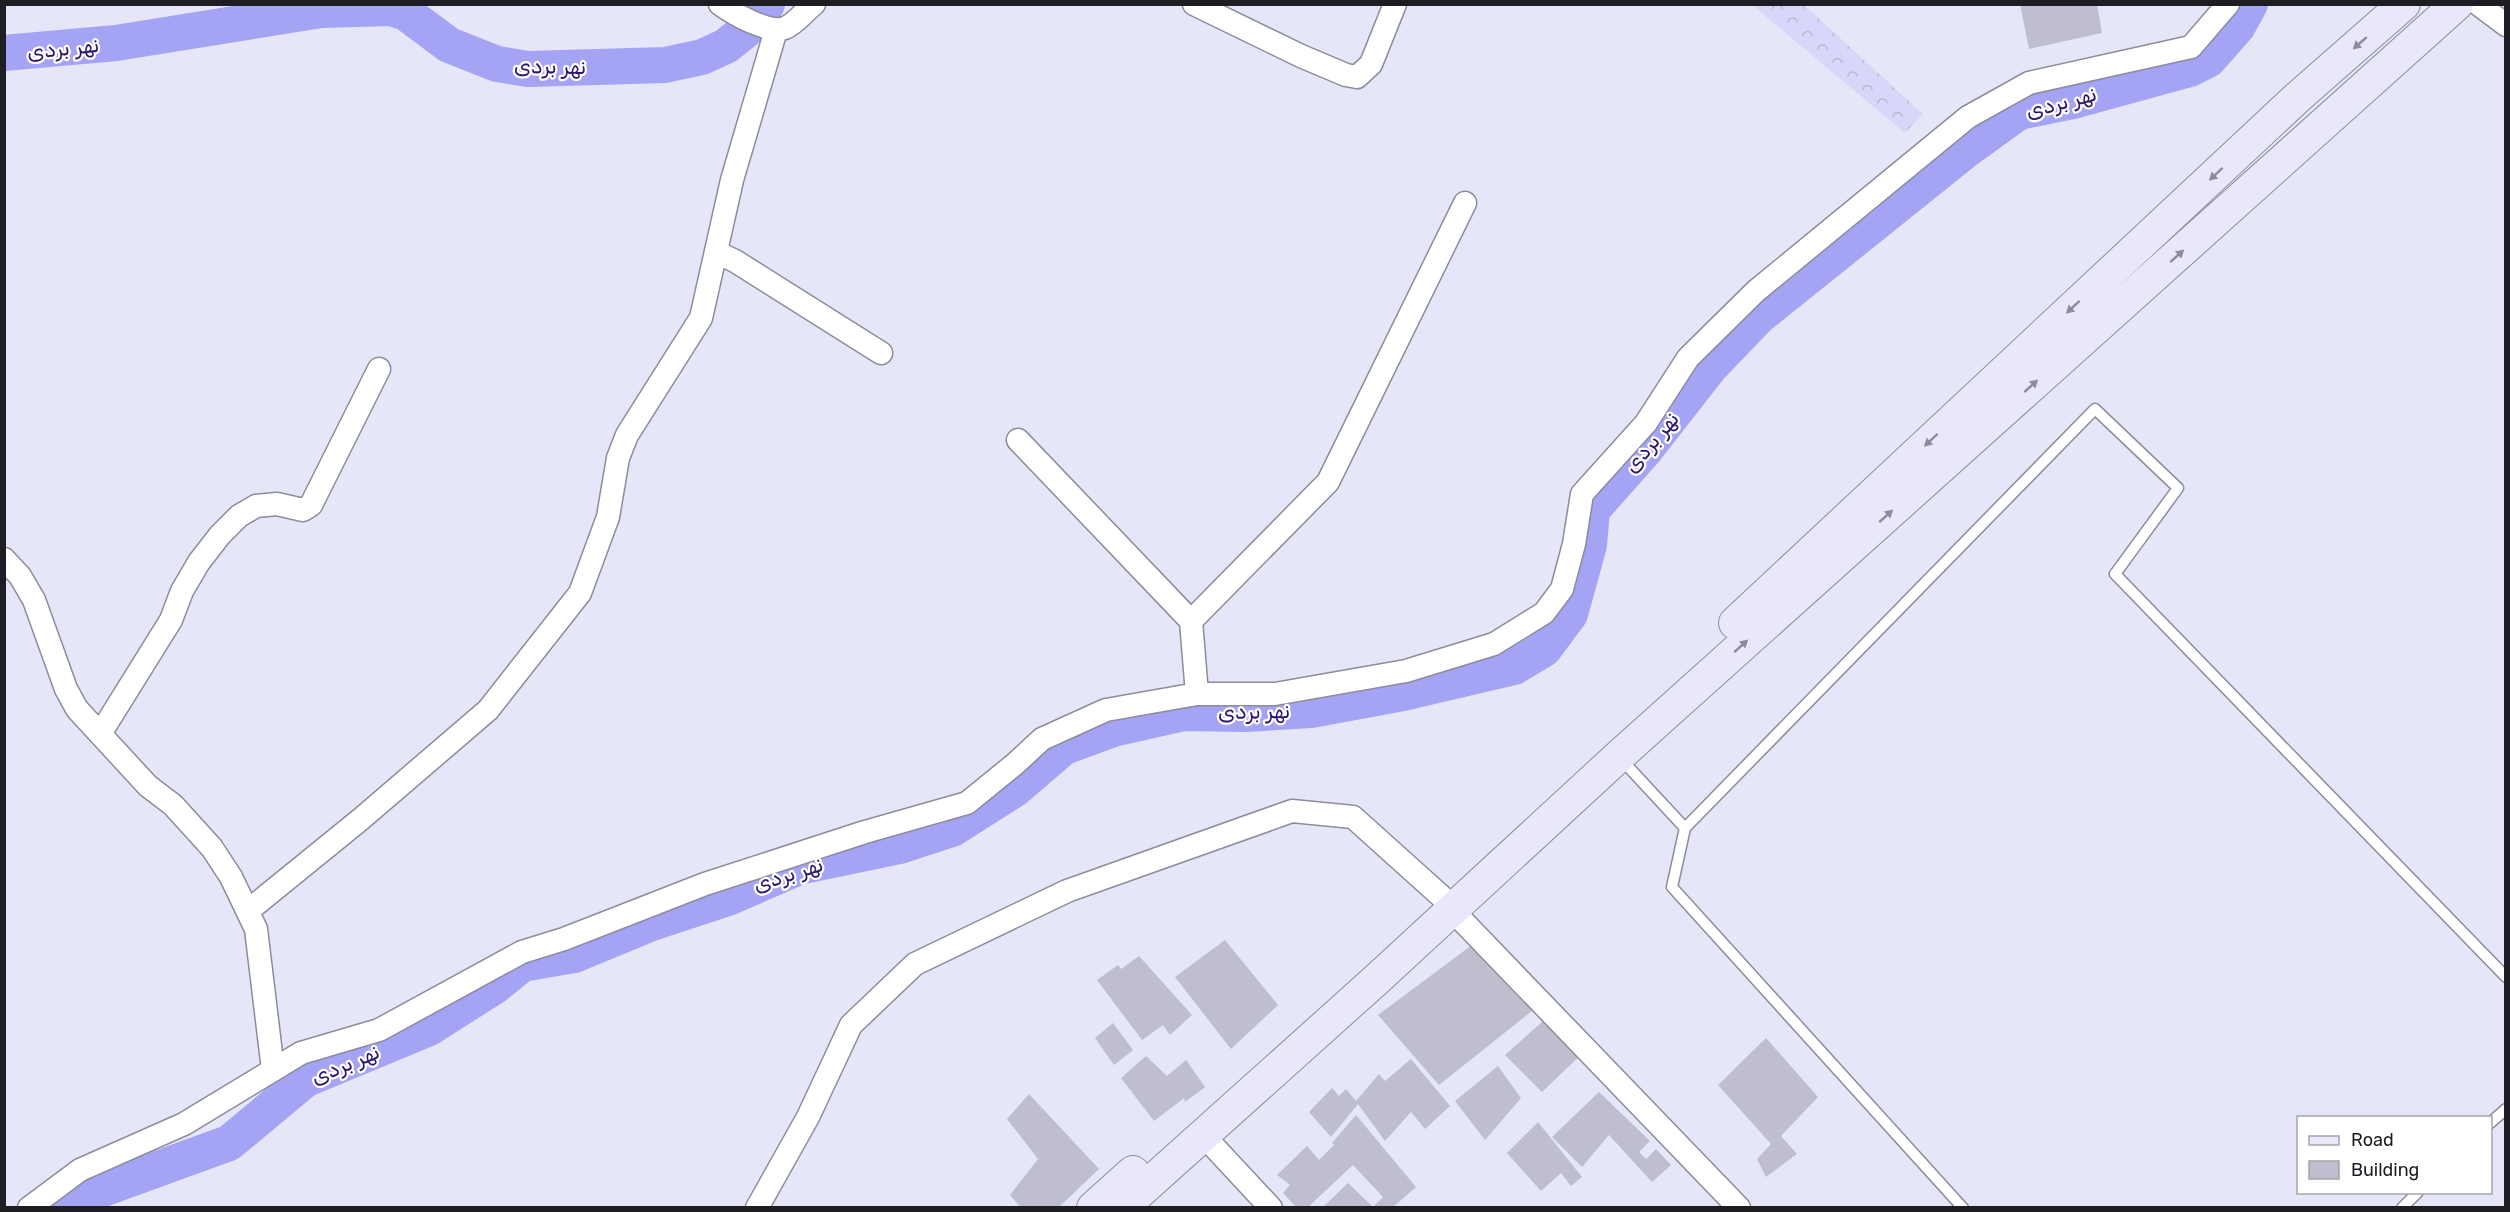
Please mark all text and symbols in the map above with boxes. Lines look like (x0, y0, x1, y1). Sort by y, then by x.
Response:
water label: نهر بردى (26, 32, 100, 64)
one-way arrow (2353, 36, 2368, 49)
water label: نهر بردى (514, 53, 586, 79)
water label: نهر بردى (2023, 81, 2099, 123)
one-way arrow (2208, 167, 2223, 181)
one-way arrow (2169, 249, 2184, 263)
one-way arrow (2066, 300, 2081, 314)
one-way arrow (2024, 379, 2039, 393)
water label: نهر بردى (1618, 406, 1684, 478)
one-way arrow (1923, 433, 1938, 447)
one-way arrow (1878, 510, 1893, 523)
one-way arrow (1733, 640, 1748, 653)
water label: نهر بردى (1218, 698, 1290, 724)
water label: نهر بردى (750, 851, 826, 897)
water label: نهر بردى (307, 1038, 383, 1090)
legend (2297, 1116, 2492, 1194)
text: Road (2351, 1129, 2394, 1151)
text: Building (2351, 1159, 2419, 1181)

